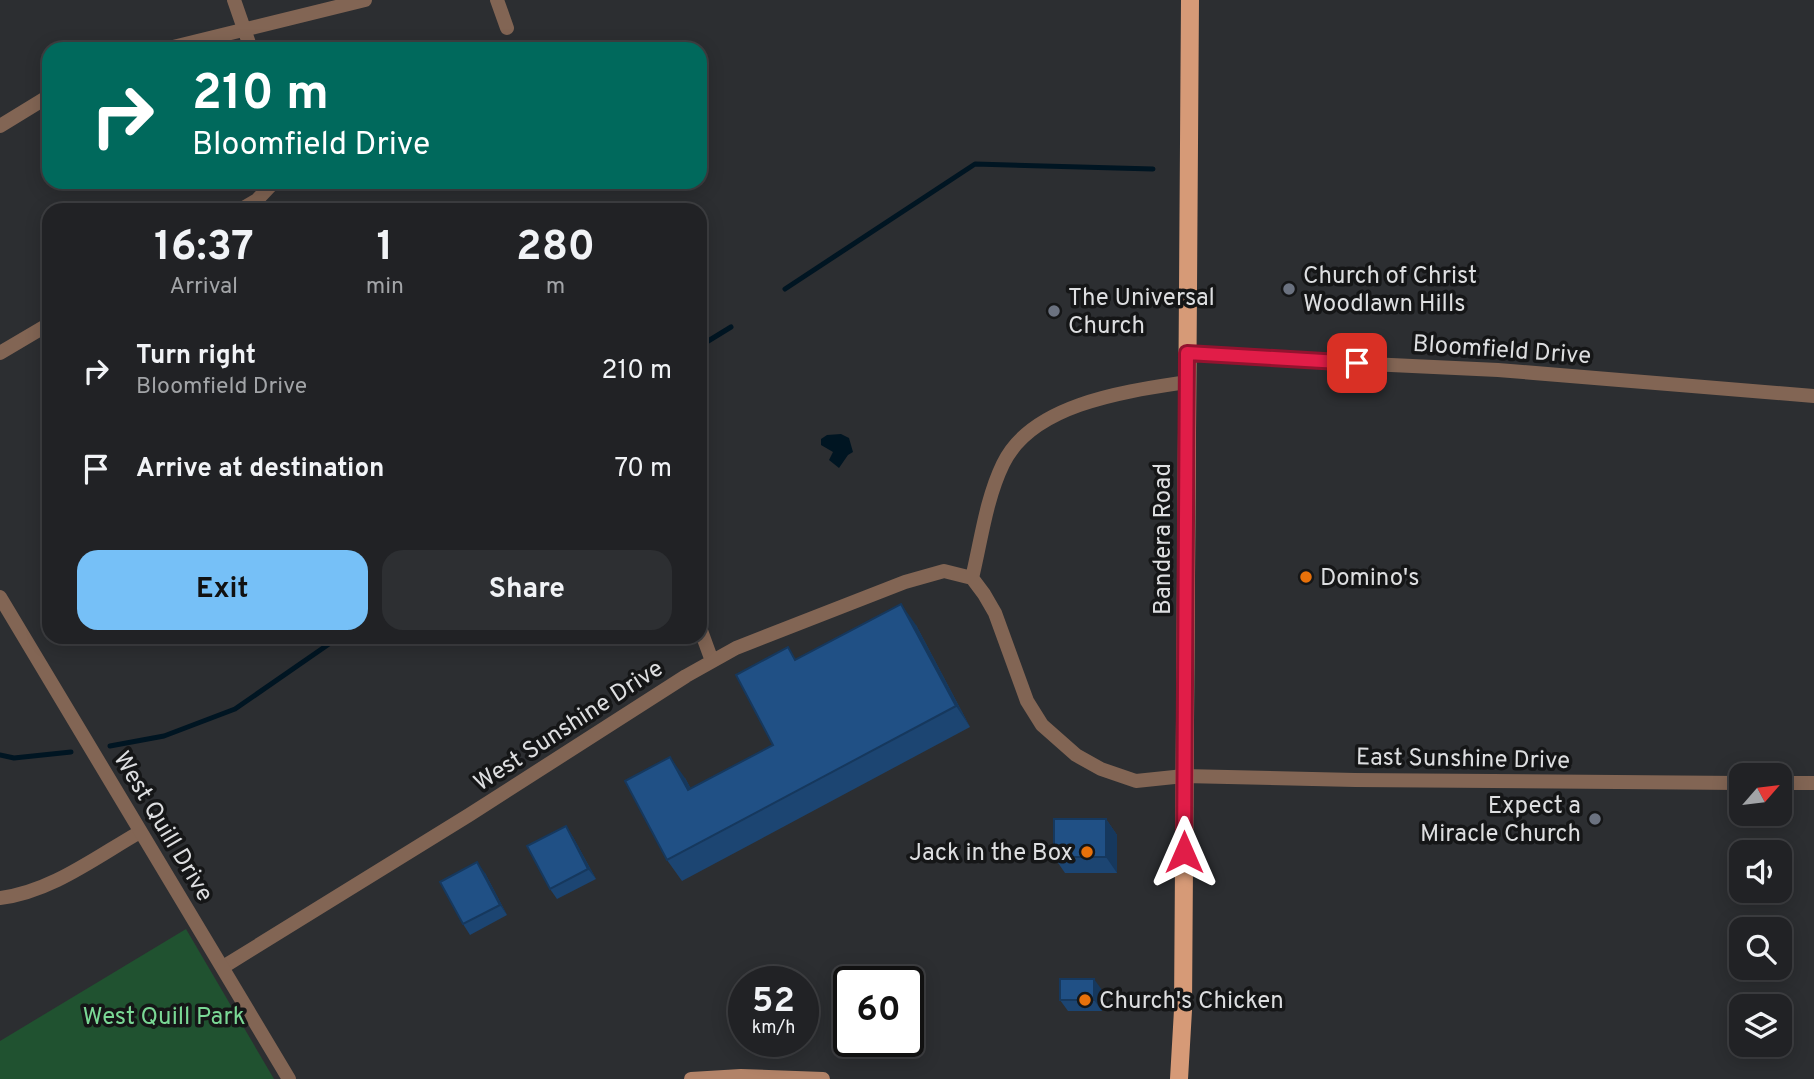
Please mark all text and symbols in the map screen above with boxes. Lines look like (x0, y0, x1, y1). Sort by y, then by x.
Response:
text: 210 m (192, 65, 329, 127)
icon: right (77, 70, 168, 161)
text: Bloomfield Drive (192, 126, 430, 166)
text: 16:37 (154, 222, 254, 275)
text: 1 (376, 222, 393, 275)
text: 280 (516, 222, 595, 275)
place label: Church of Christ Woodlawn Hills (1303, 262, 1477, 320)
text: Arrival (170, 273, 238, 302)
text: min (366, 273, 404, 302)
text: m (546, 273, 565, 302)
marker: Church of Christ Woodlawn Hills (1281, 281, 1297, 297)
place label: The Universal Church (1068, 284, 1215, 342)
marker: The Universal Church (1046, 303, 1062, 319)
street label: Bloomfield Drive (1412, 330, 1592, 372)
pin (1327, 333, 1387, 393)
text: Turn right (136, 340, 256, 373)
icon: arrive (1338, 344, 1376, 382)
icon: right (77, 352, 115, 390)
text: 210 m (602, 355, 672, 388)
text: Bloomfield Drive (136, 373, 307, 402)
icon: arrive (77, 450, 115, 488)
text: Arrive at destination (136, 453, 384, 486)
text: 70 m (614, 453, 672, 486)
street label: Bandera Road (1149, 463, 1179, 615)
button: Exit (77, 550, 368, 630)
button: Share (382, 550, 672, 630)
place label: Domino's (1320, 564, 1419, 594)
marker: Domino's (1298, 569, 1314, 585)
street label: West Sunshine Drive (469, 654, 669, 799)
street label: East Sunshine Drive (1356, 743, 1570, 777)
street label: West Quill Drive (106, 746, 219, 908)
north arrow (1729, 763, 1792, 826)
map controls (1729, 763, 1792, 1057)
place label: Expect a Miracle Church (1420, 792, 1581, 850)
marker: Expect a Miracle Church (1587, 811, 1603, 827)
position arrow (1147, 815, 1221, 889)
place label: Jack in the Box (909, 839, 1073, 869)
button: sound (1729, 840, 1792, 903)
marker: Jack in the Box (1079, 844, 1095, 860)
button: search (1729, 917, 1792, 980)
speed limit sign: 60 (833, 966, 924, 1057)
text: 52 (752, 980, 795, 1024)
place label: Church's Chicken (1099, 987, 1284, 1017)
marker: Church's Chicken (1077, 992, 1093, 1008)
button: layers (1729, 994, 1792, 1057)
park label: West Quill Park (83, 1003, 245, 1033)
text: km/h (752, 1017, 795, 1040)

